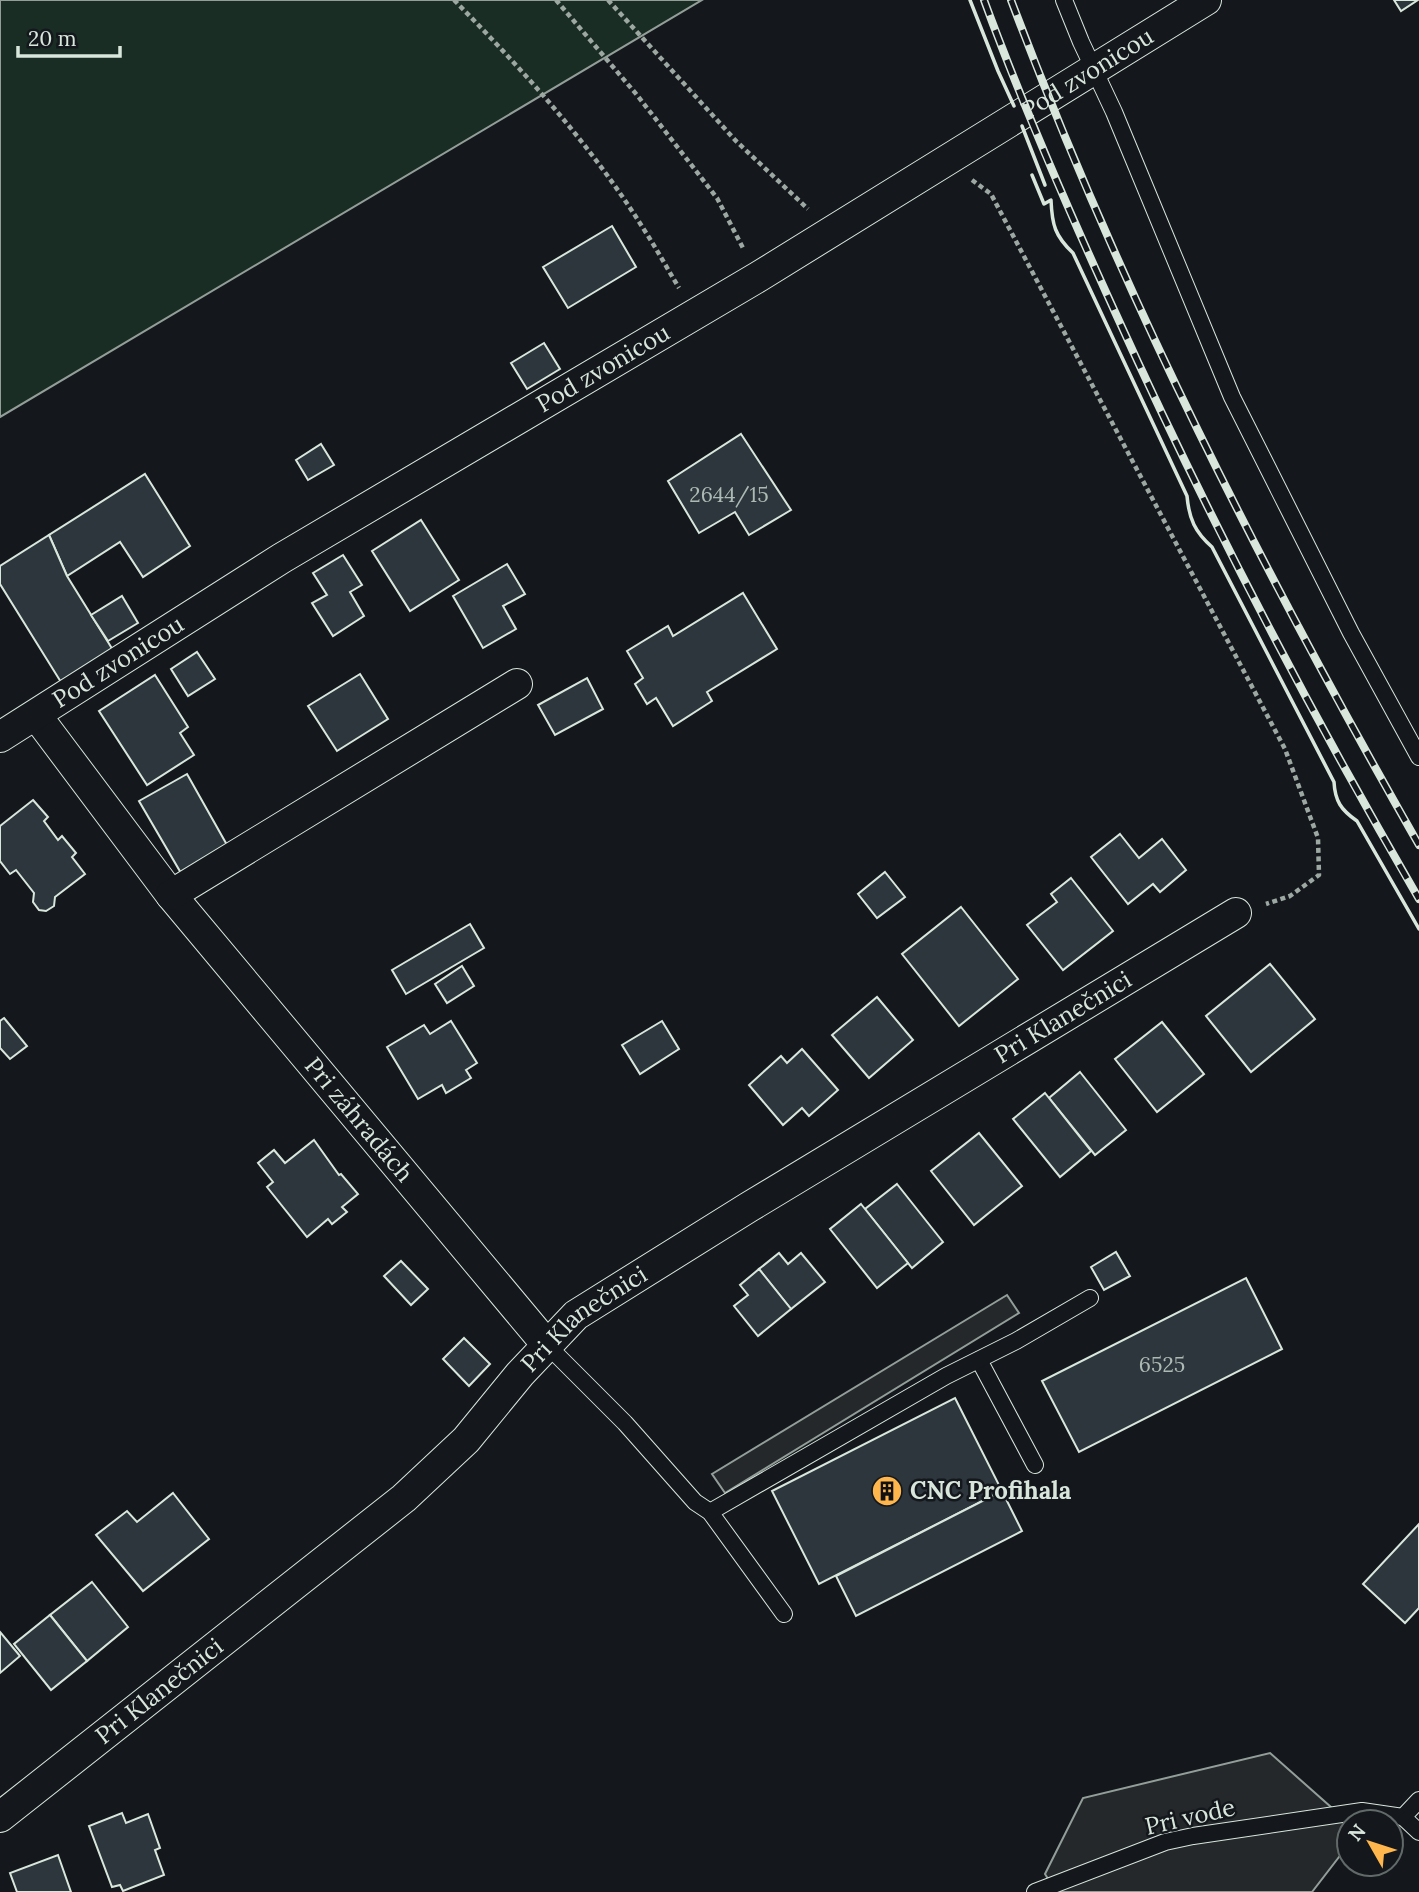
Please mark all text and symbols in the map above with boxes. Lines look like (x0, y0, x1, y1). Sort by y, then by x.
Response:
scale bar (18, 14, 119, 58)
street label: Pod zvonicou (1015, 20, 1159, 125)
text: 20 m (28, 25, 77, 52)
street label: Pod zvonicou (531, 317, 675, 419)
house number: 2644/15 (689, 481, 769, 508)
street label: Pod zvonicou (46, 608, 189, 715)
street label: Pri Klanečnici (989, 964, 1137, 1070)
street label: Pri záhradách (298, 1051, 420, 1188)
street label: Pri Klanečnici (514, 1259, 653, 1379)
house number: 6525 (1139, 1351, 1185, 1378)
building icon: CNC Profihala (870, 1474, 904, 1508)
place label: CNC Profihala (910, 1475, 1072, 1506)
street label: Pri Klanečnici (89, 1631, 229, 1751)
street label: Pri vode (1142, 1791, 1238, 1842)
north arrow (1335, 1808, 1405, 1878)
text: N (1343, 1819, 1371, 1846)

